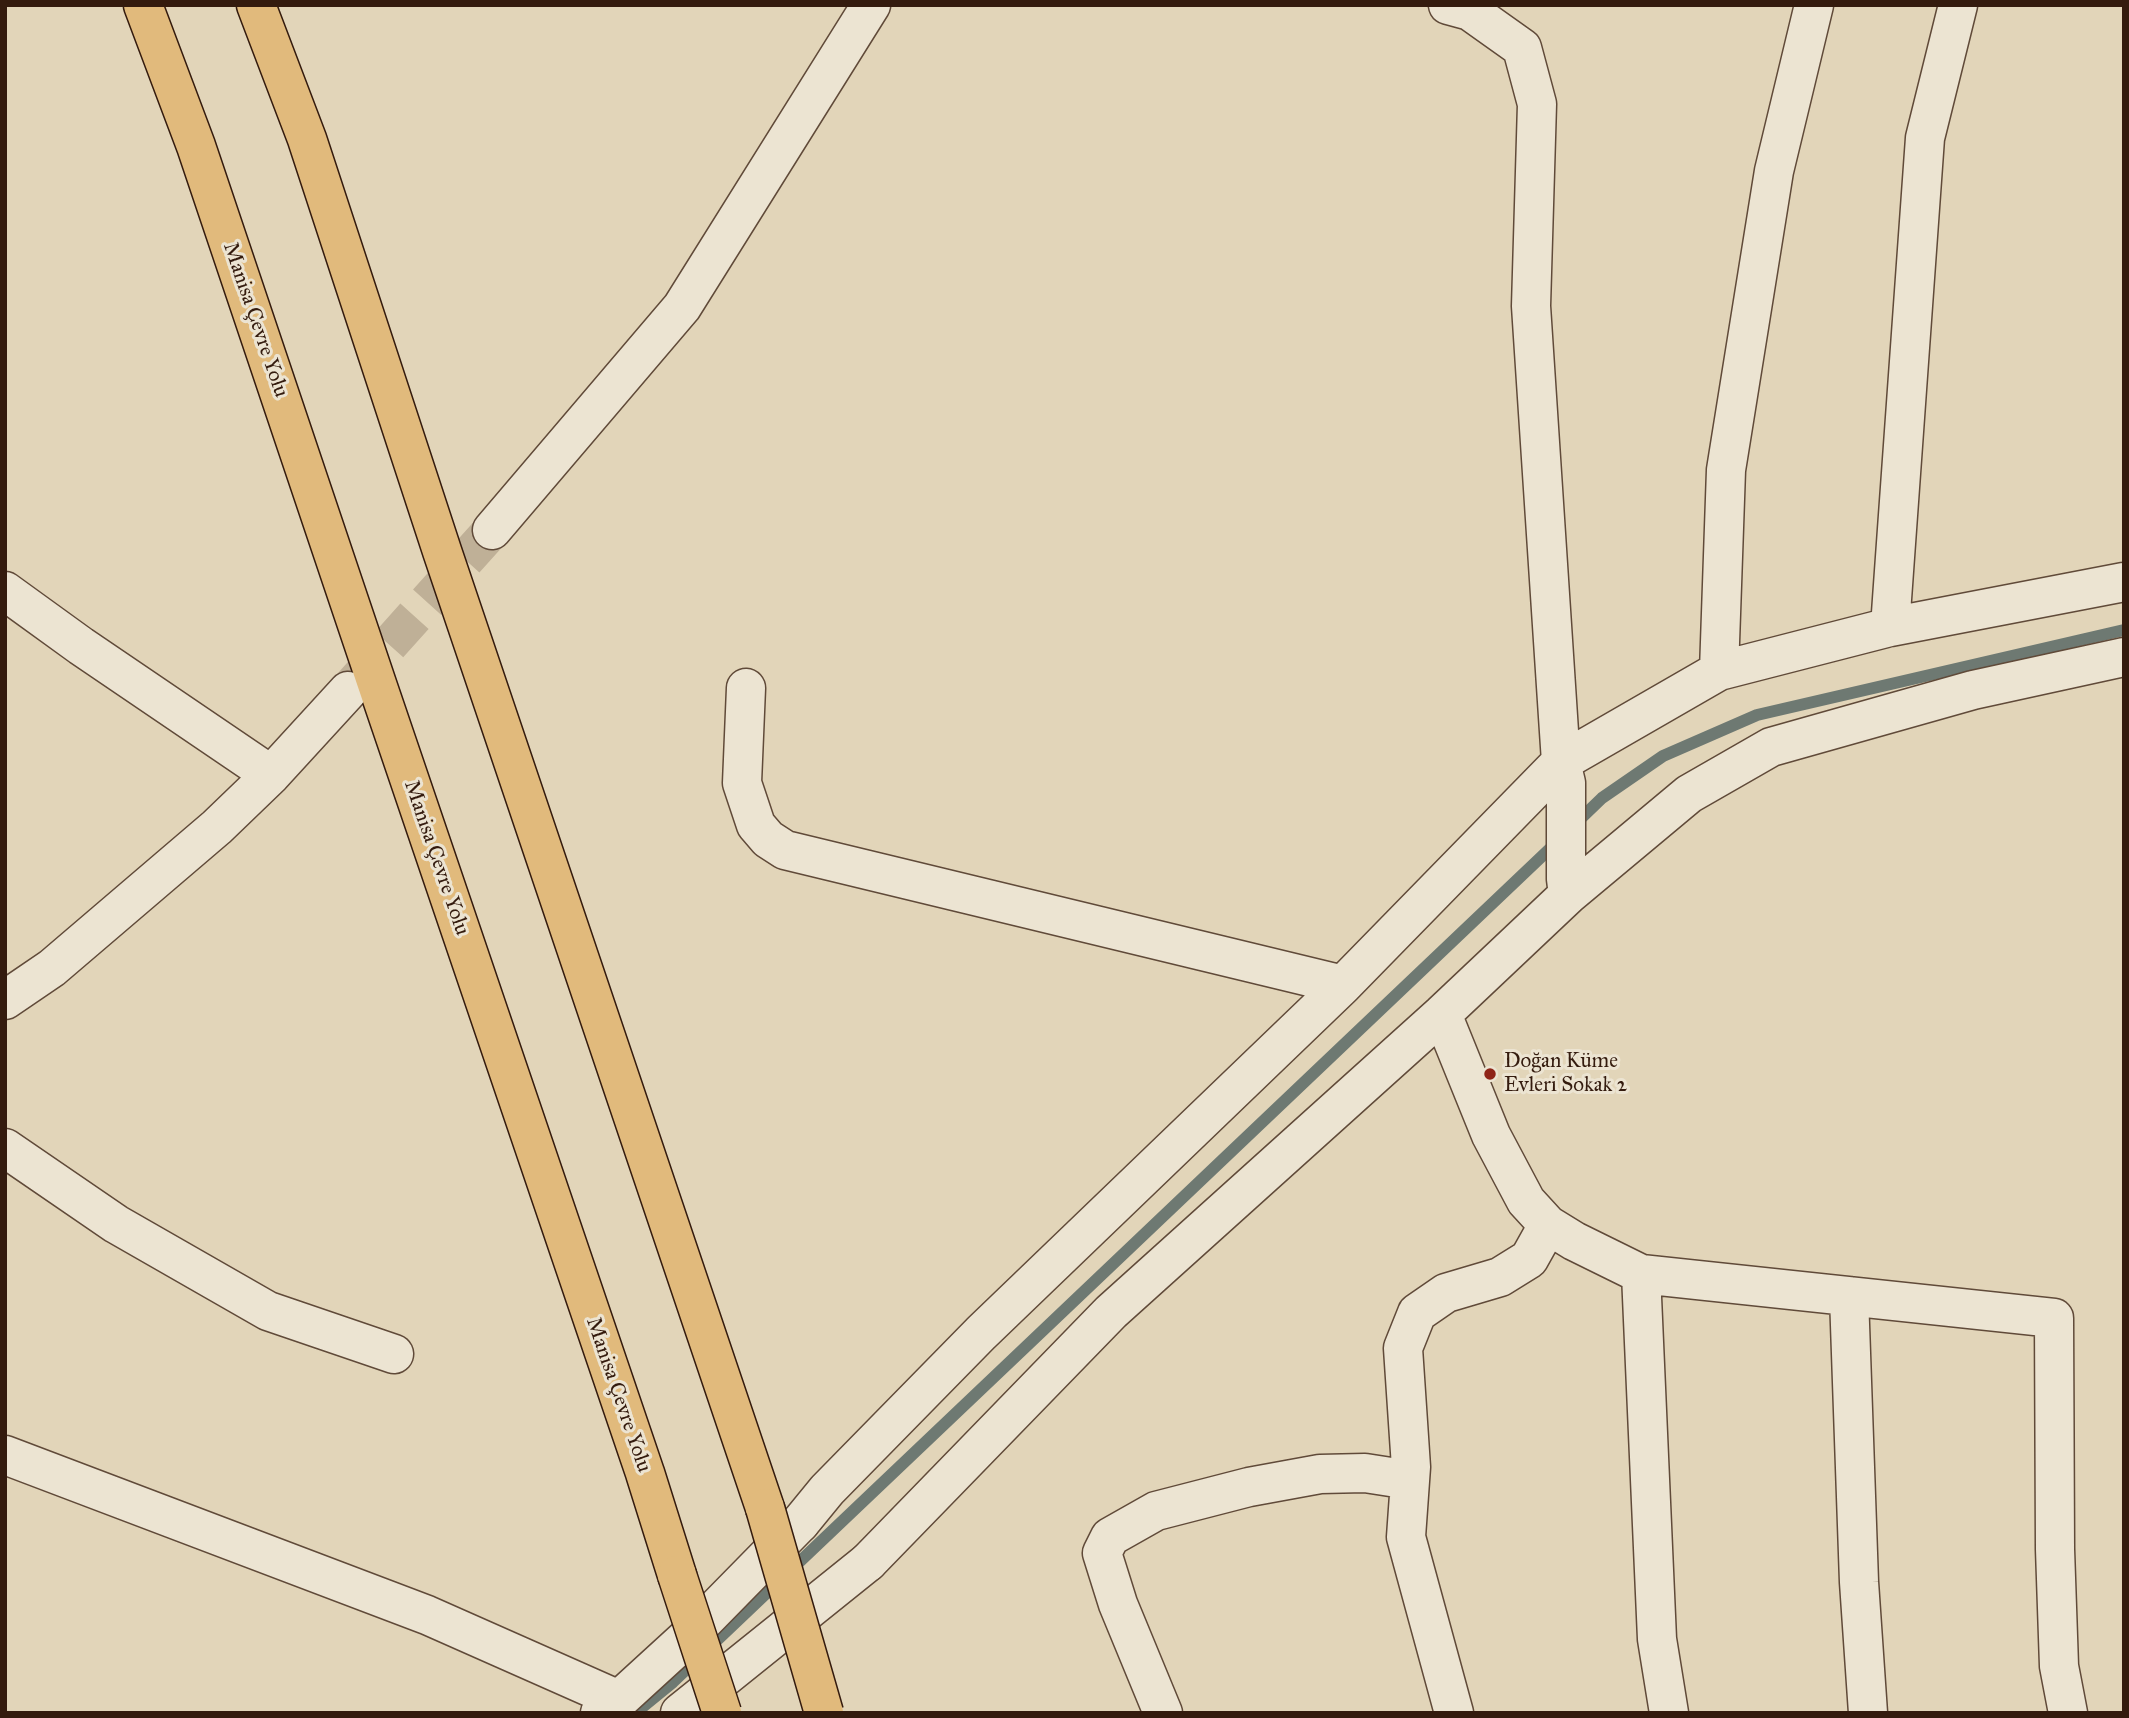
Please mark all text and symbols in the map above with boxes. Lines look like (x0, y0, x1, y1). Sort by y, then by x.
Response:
street label: Manisa Çevre Yolu (217, 239, 293, 401)
street label: Manisa Çevre Yolu (398, 777, 474, 939)
place label: Doğan Küme Evleri Sokak 2 (1504, 1049, 1627, 1099)
marker: Doğan Küme Evleri Sokak 2 (1482, 1066, 1498, 1082)
street label: Manisa Çevre Yolu (580, 1314, 656, 1476)

